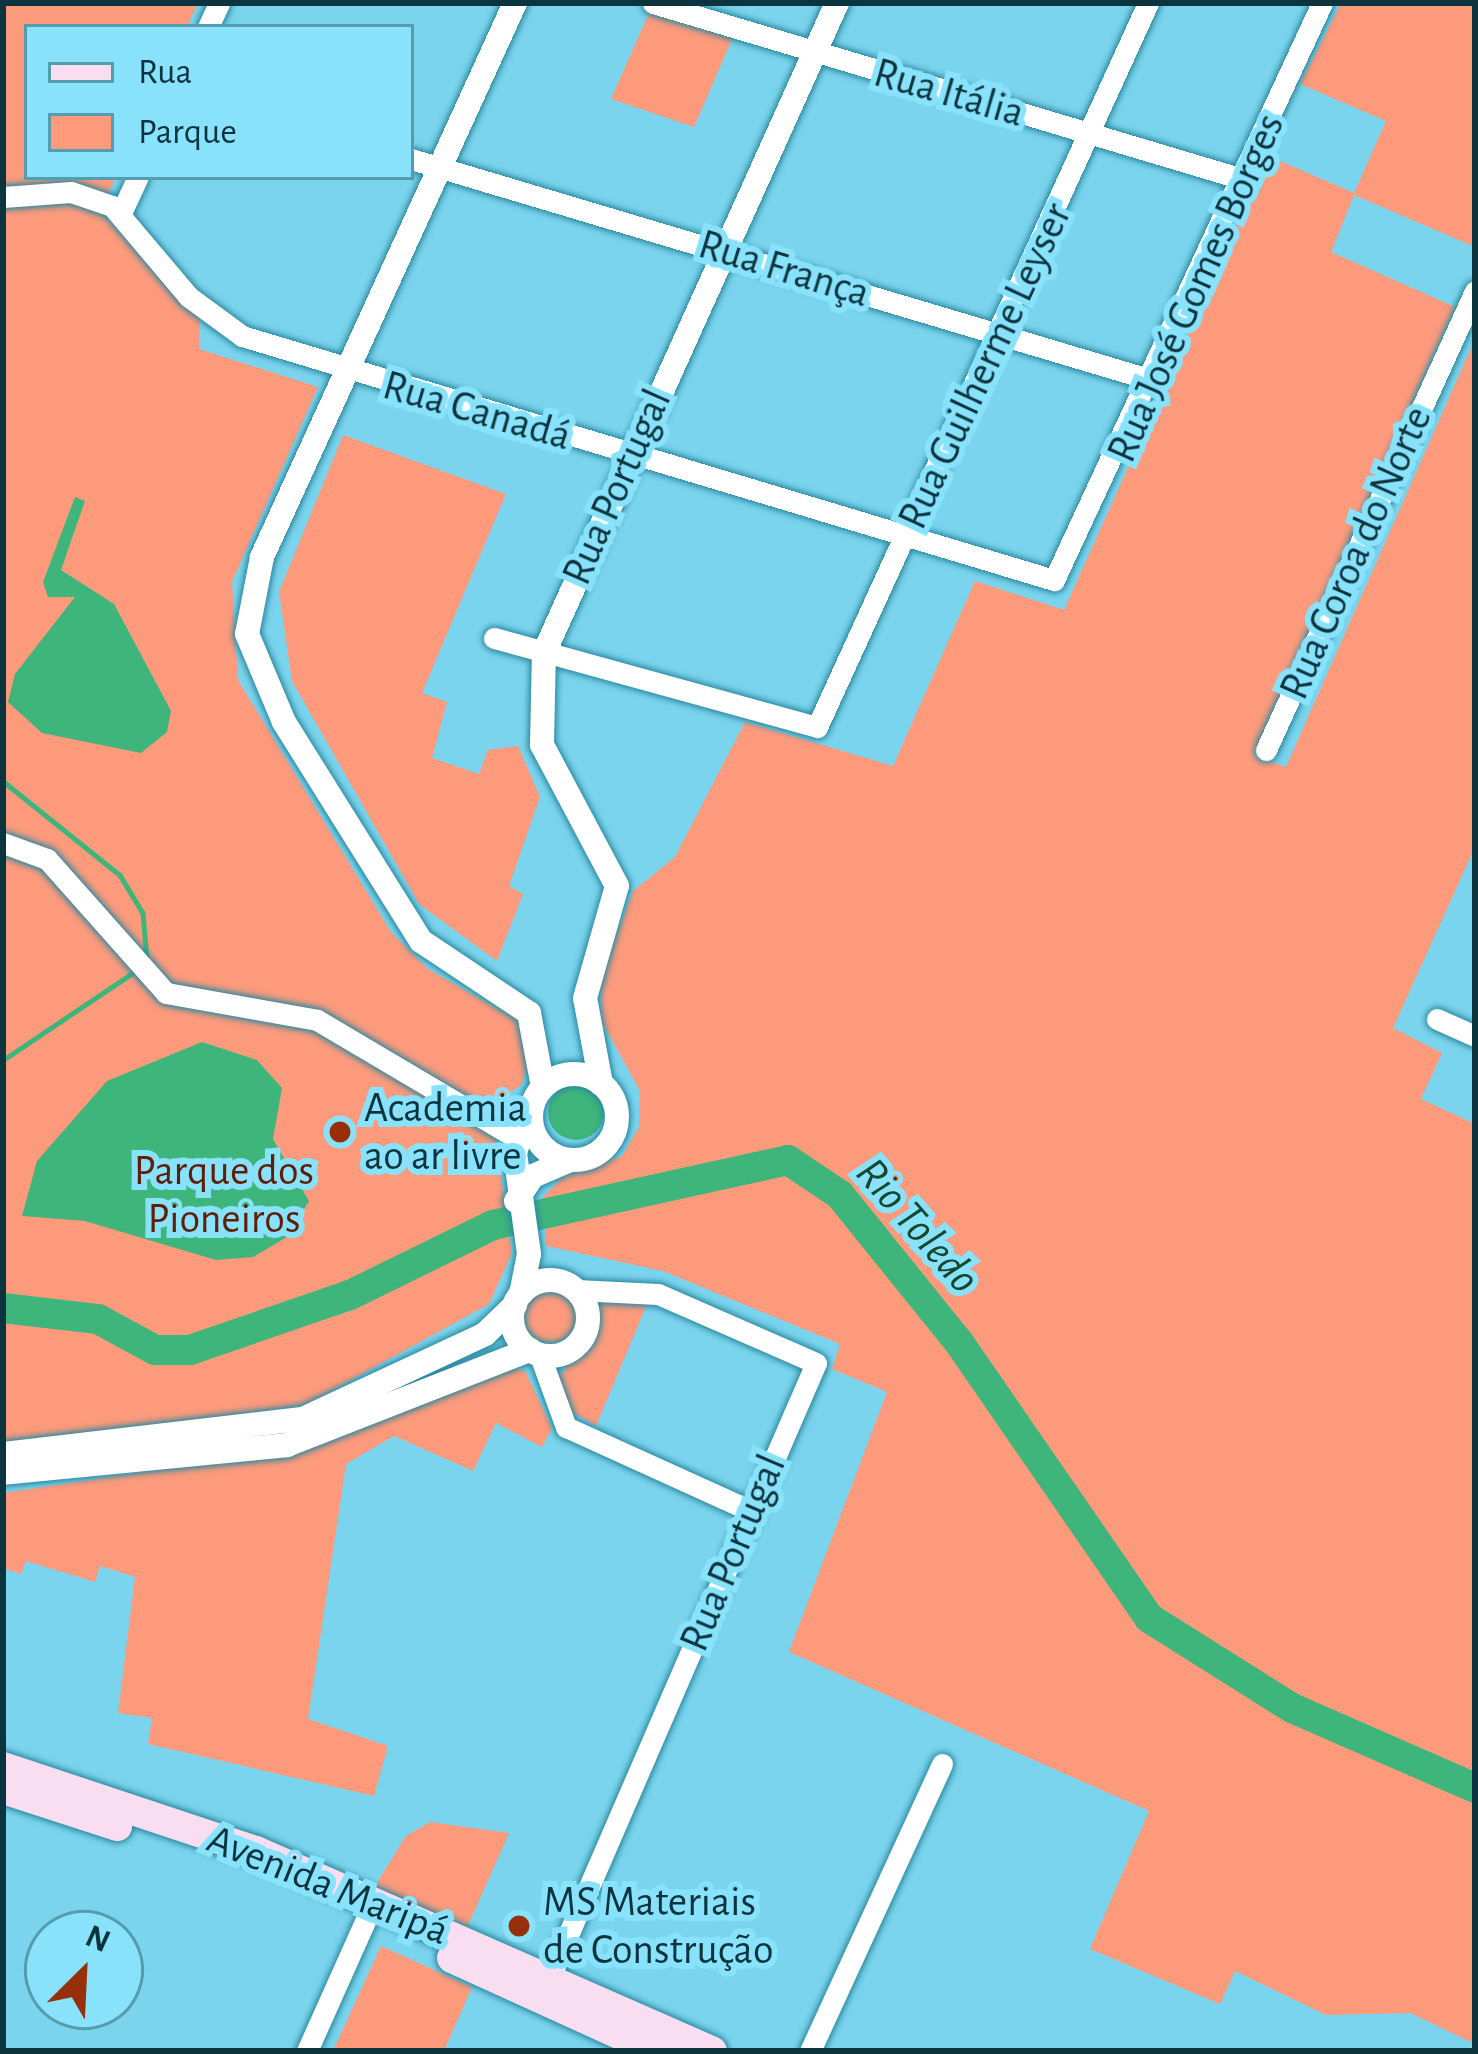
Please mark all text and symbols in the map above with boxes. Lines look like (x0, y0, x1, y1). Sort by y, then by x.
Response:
legend (24, 24, 414, 180)
street label: Rua Itália (868, 48, 1030, 138)
text: Rua (138, 54, 192, 90)
street label: Rua José Gomes Borges (1096, 106, 1296, 470)
text: Parque (138, 114, 237, 150)
street label: Rua Guilherme Leyser (887, 195, 1083, 537)
street label: Rua França (693, 219, 875, 319)
street label: Rua Canadá (377, 360, 577, 462)
street label: Rua Portugal (552, 381, 682, 593)
street label: Rua Coroa do Norte (1269, 399, 1443, 707)
place label: Academia ao ar livre (364, 1083, 527, 1182)
marker: Academia ao ar livre (327, 1119, 353, 1145)
park label: Parque dos Pioneiros (134, 1146, 314, 1244)
water label: Rio Toledo (844, 1147, 990, 1305)
street label: Rua Portugal (669, 1447, 797, 1659)
street label: Avenida Maripá (200, 1814, 456, 1956)
place label: MS Materiais de Construção (543, 1877, 774, 1976)
north arrow (24, 1910, 144, 2030)
marker: MS Materiais de Construção (506, 1913, 532, 1939)
text: N (80, 1920, 115, 1959)

